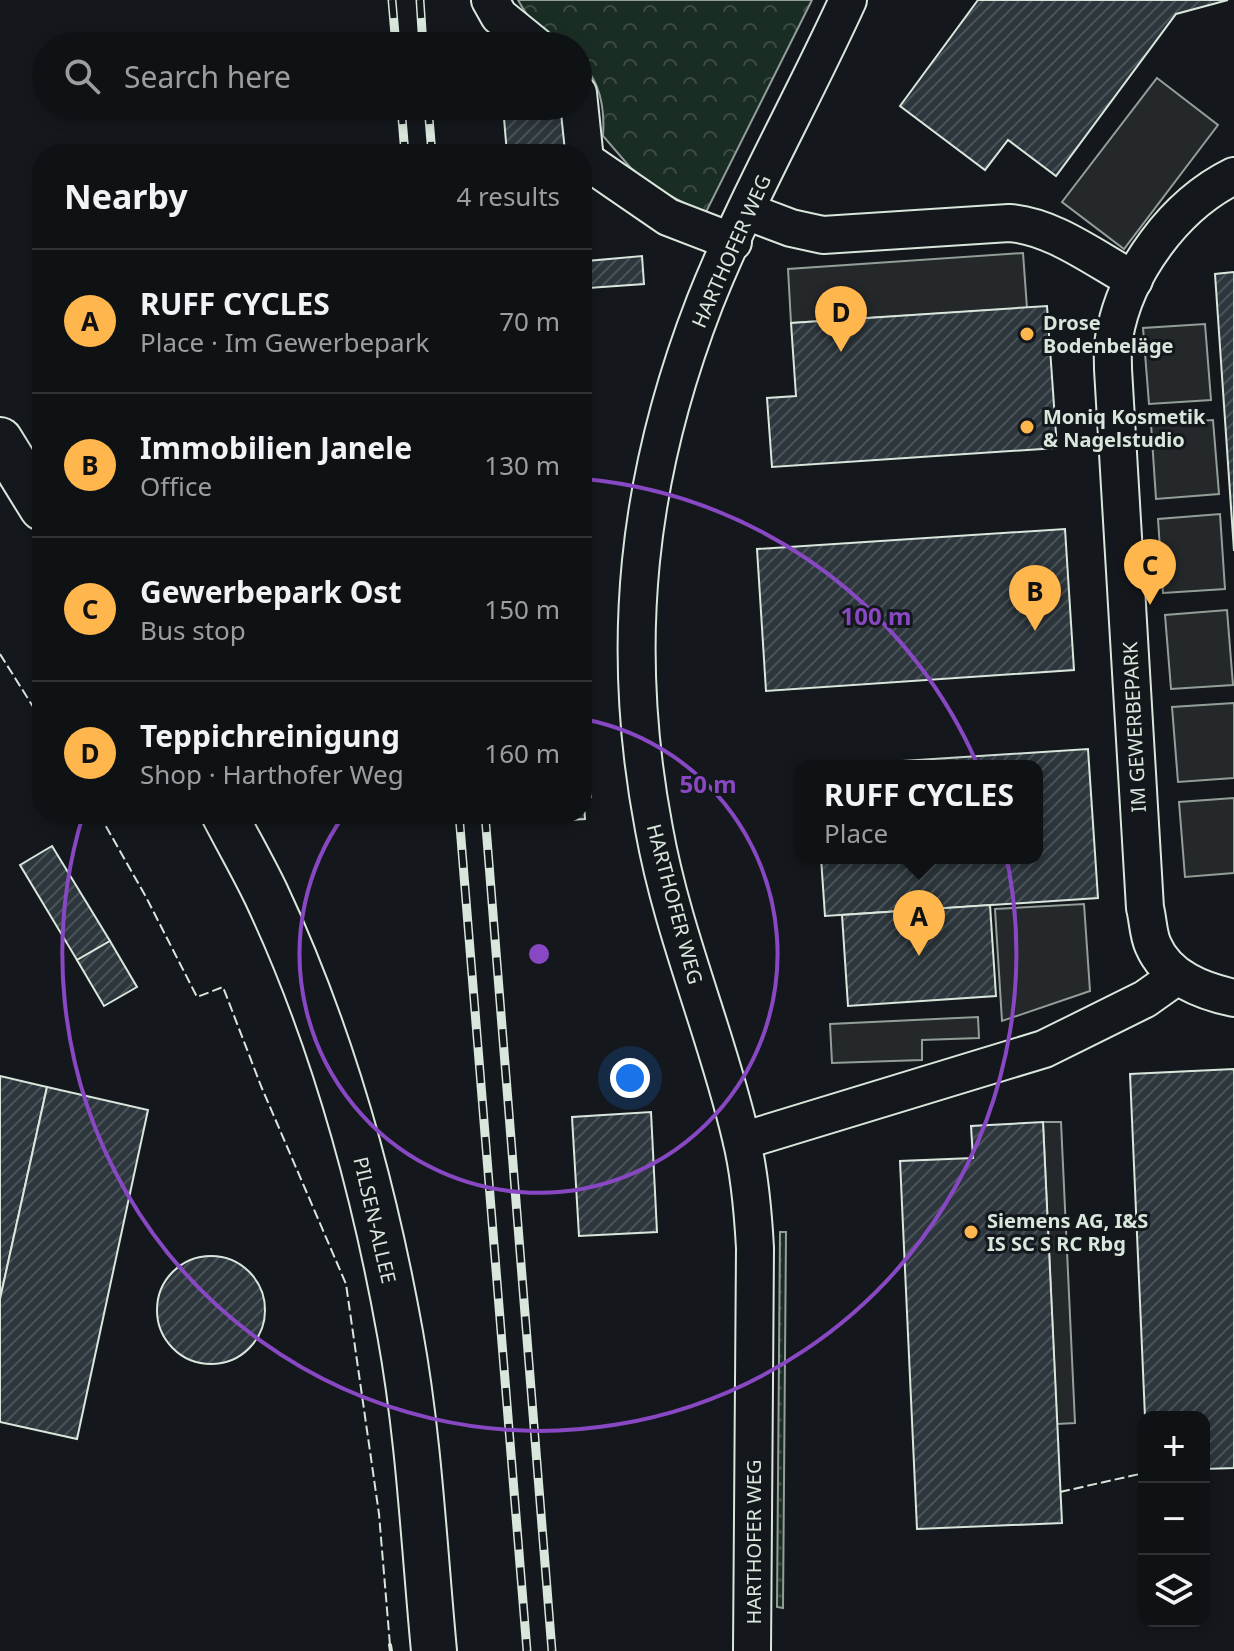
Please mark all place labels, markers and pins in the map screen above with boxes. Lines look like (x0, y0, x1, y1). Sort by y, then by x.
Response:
pin: D (815, 286, 867, 352)
place label: Drose Bodenbeläge (1043, 309, 1174, 359)
marker: Drose Bodenbeläge (1018, 325, 1036, 343)
place label: Moniq Kosmetik & Nagelstudio (1043, 403, 1206, 453)
marker: Moniq Kosmetik & Nagelstudio (1018, 418, 1036, 436)
pin: C (1124, 539, 1176, 605)
pin: B (1009, 565, 1061, 631)
pin: A (893, 890, 945, 956)
centre of rings (525, 940, 553, 968)
place label: Siemens AG, I&S IS SC S RC Rbg (987, 1207, 1148, 1257)
marker: Siemens AG, I&S IS SC S RC Rbg (962, 1223, 980, 1241)

